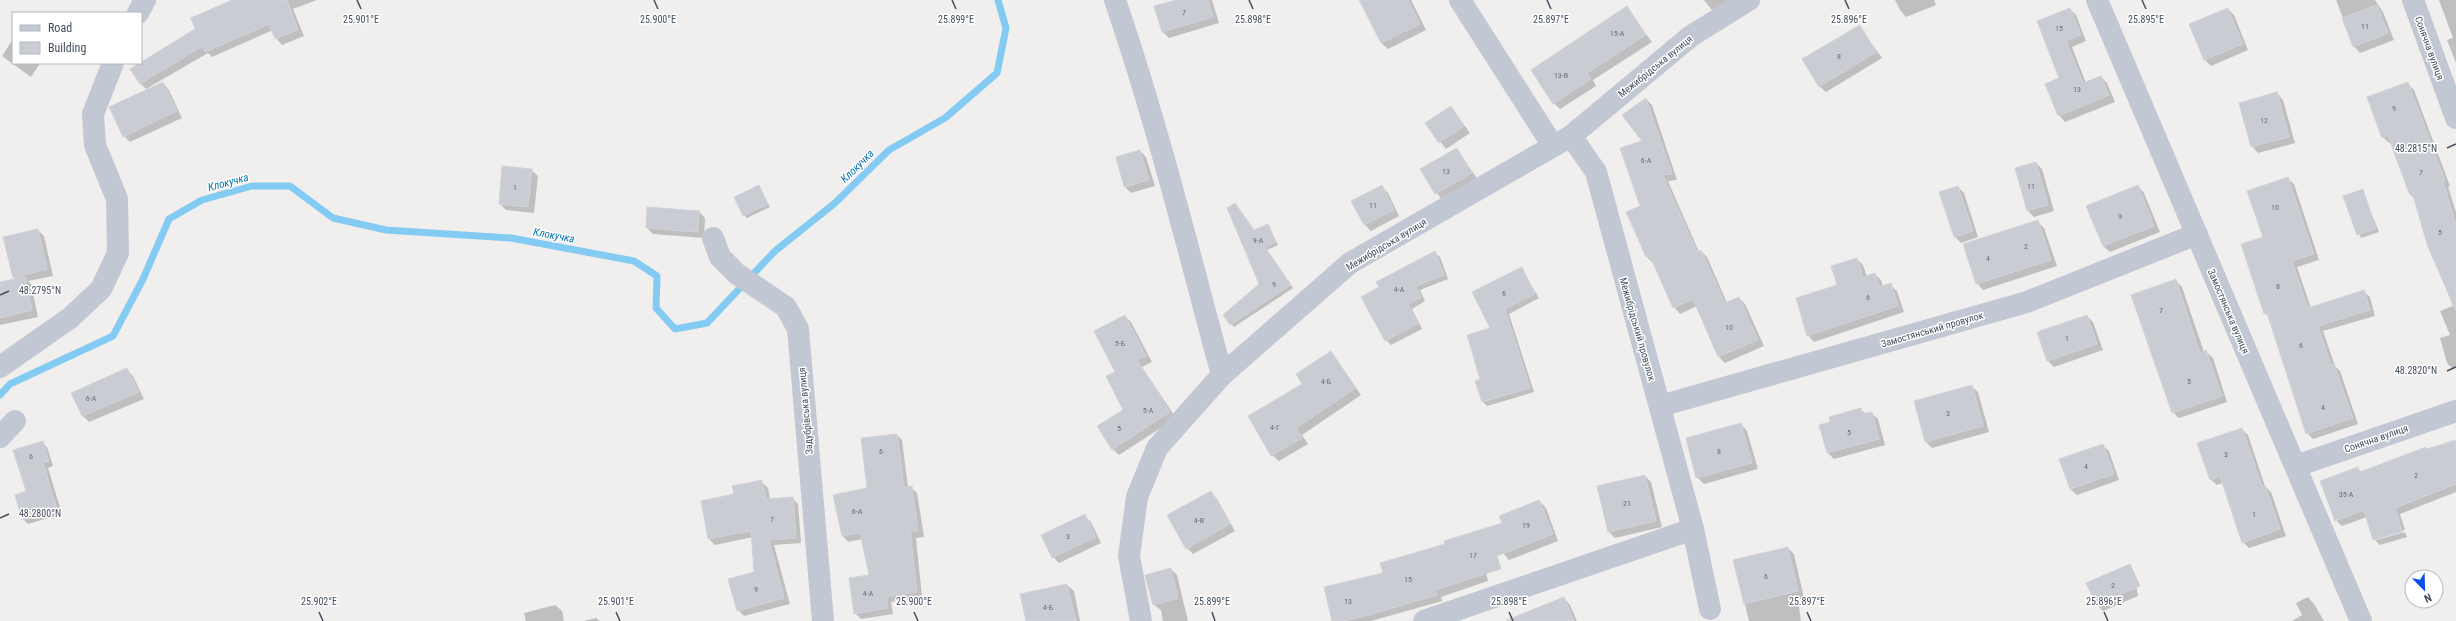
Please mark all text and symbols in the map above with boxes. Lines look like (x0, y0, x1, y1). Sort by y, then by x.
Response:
house number: 7 (1182, 8, 1186, 17)
legend (12, 12, 142, 64)
text: 25.901°E (343, 14, 379, 25)
text: 25.900°E (640, 14, 676, 25)
text: 25.899°E (938, 14, 974, 25)
text: 25.898°E (1235, 14, 1271, 25)
text: 25.897°E (1533, 14, 1569, 25)
text: 25.896°E (1831, 14, 1867, 25)
text: 25.895°E (2128, 14, 2164, 25)
street label: Сонячна вулиця (2413, 15, 2446, 82)
text: Road (48, 21, 72, 35)
house number: 11 (2361, 22, 2369, 31)
house number: 15 (2055, 24, 2063, 33)
house number: 15-А (1610, 29, 1625, 38)
street label: Межибрідська вулиця (1616, 33, 1695, 100)
text: Building (48, 41, 86, 55)
house number: 8 (1837, 52, 1841, 61)
house number: 13-В (1554, 71, 1568, 80)
house number: 13 (2073, 85, 2081, 94)
house number: 9 (2392, 104, 2396, 113)
house number: 12 (2260, 116, 2268, 125)
text: 48.2815°N (2395, 143, 2437, 154)
water label: Клокучка (838, 147, 877, 186)
house number: 6-А (1641, 156, 1652, 165)
house number: 13 (1442, 167, 1450, 176)
house number: 7 (2419, 168, 2423, 177)
water label: Клокучка (206, 171, 250, 194)
house number: 11 (2027, 182, 2035, 191)
house number: 1 (513, 183, 517, 192)
house number: 11 (1369, 201, 1377, 210)
house number: 10 (2271, 203, 2279, 212)
house number: 9 (2118, 212, 2122, 221)
street label: Межибрідська вулиця (1344, 216, 1429, 273)
water label: Клокучка (532, 225, 576, 246)
house number: 5 (2438, 228, 2442, 237)
house number: 9-А (1253, 236, 1264, 245)
house number: 2 (2024, 242, 2028, 251)
house number: 4 (1986, 254, 1990, 263)
street label: Замостянська вулиця (2206, 267, 2251, 355)
street label: Межибрідський провулок (1617, 276, 1658, 382)
house number: 9 (1272, 280, 1276, 289)
house number: 8 (2276, 282, 2280, 291)
text: 48.2795°N (19, 285, 61, 296)
house number: 4-А (1394, 285, 1405, 294)
house number: 6 (1502, 289, 1506, 298)
house number: 6 (1866, 293, 1870, 302)
house number: 7 (2159, 306, 2163, 315)
street label: Замостянський провулок (1880, 310, 1985, 349)
house number: 10 (1725, 323, 1733, 332)
house number: 1 (2065, 334, 2069, 343)
house number: 5-Б (1115, 339, 1126, 348)
house number: 6 (2299, 341, 2303, 350)
text: 48.2820°N (2395, 365, 2437, 376)
street label: Задубрівська вулиця (796, 367, 815, 455)
house number: 4-Б (1321, 377, 1332, 386)
house number: 5 (2187, 377, 2191, 386)
house number: 6-А (86, 394, 97, 403)
house number: 4 (2321, 403, 2325, 412)
house number: 5-А (1143, 406, 1154, 415)
house number: 3 (1946, 409, 1950, 418)
street label: Сонячна вулиця (2343, 422, 2410, 455)
house number: 4-Г (1270, 423, 1280, 432)
house number: 5 (1117, 424, 1121, 433)
house number: 5 (1847, 428, 1851, 437)
house number: 6 (879, 447, 883, 456)
house number: 8 (1717, 447, 1721, 456)
house number: 3 (2224, 450, 2228, 459)
house number: 6 (29, 452, 33, 461)
house number: 4 (2084, 462, 2088, 471)
house number: 2 (2414, 471, 2418, 480)
house number: 35-А (2339, 490, 2354, 499)
house number: 21 (1623, 499, 1631, 508)
house number: 6-А (852, 507, 863, 516)
text: 48.2800°N (19, 508, 61, 519)
house number: 1 (2252, 510, 2256, 519)
house number: 7 (770, 515, 774, 524)
house number: 4-В (1194, 516, 1204, 525)
house number: 19 (1522, 521, 1530, 530)
house number: 3 (1066, 532, 1070, 541)
house number: 17 (1469, 551, 1477, 560)
north arrow (2404, 569, 2444, 609)
house number: 6 (1764, 572, 1768, 581)
house number: 15 (1404, 575, 1412, 584)
house number: 2 (2111, 581, 2115, 590)
house number: 9 (754, 585, 758, 594)
house number: 4-А (863, 589, 874, 598)
text: N (2422, 590, 2433, 605)
text: 25.902°E (301, 596, 337, 607)
text: 25.901°E (598, 596, 634, 607)
text: 25.900°E (896, 596, 932, 607)
text: 25.899°E (1194, 596, 1230, 607)
text: 25.898°E (1491, 596, 1527, 607)
text: 25.897°E (1789, 596, 1825, 607)
text: 25.896°E (2086, 596, 2122, 607)
house number: 13 (1344, 597, 1352, 606)
house number: 4-Б (1043, 603, 1054, 612)

